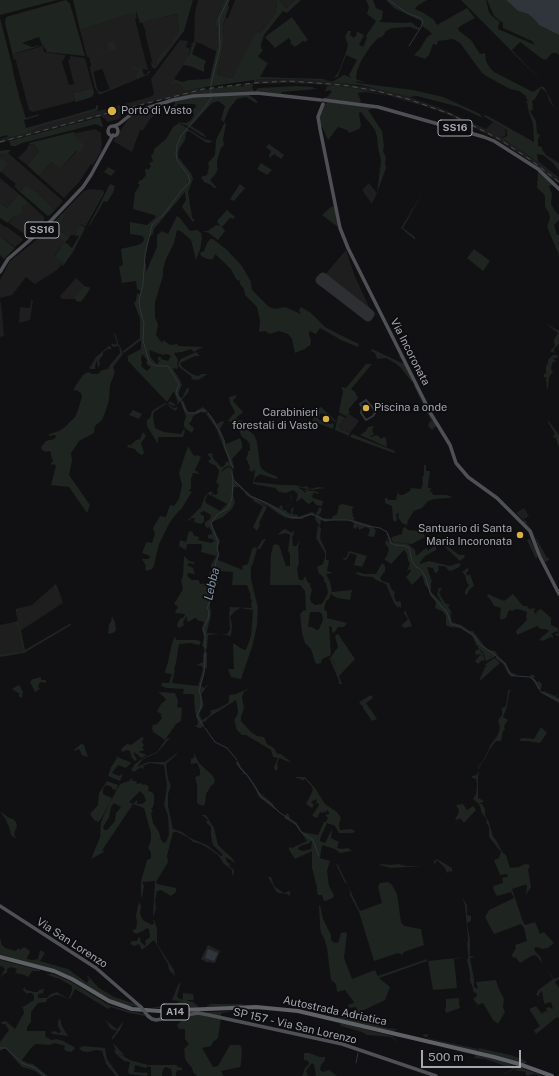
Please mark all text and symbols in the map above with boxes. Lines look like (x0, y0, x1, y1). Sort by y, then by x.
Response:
place label: Porto di Vasto (121, 104, 192, 118)
marker: Porto di Vasto (106, 105, 118, 117)
road number: SS16 (438, 120, 472, 136)
road number: SS16 (25, 222, 59, 238)
street label: Via Incoronata (387, 316, 433, 388)
place label: Piscina a onde (374, 401, 447, 415)
marker: Piscina a onde (361, 403, 371, 413)
place label: Carabinieri forestali di Vasto (232, 406, 318, 432)
marker: Carabinieri forestali di Vasto (321, 414, 331, 424)
place label: Santuario di Santa Maria Incoronata (418, 522, 512, 548)
marker: Santuario di Santa Maria Incoronata (515, 530, 525, 540)
water label: Lebba (201, 566, 223, 602)
street label: Via San Lorenzo (34, 915, 110, 971)
street label: Autostrada Adriatica (282, 994, 388, 1028)
road number: A14 (161, 1004, 189, 1020)
street label: SP 157 - Via San Lorenzo (232, 1005, 358, 1047)
scale bar (423, 1042, 523, 1068)
text: 500 m (428, 1050, 464, 1064)

